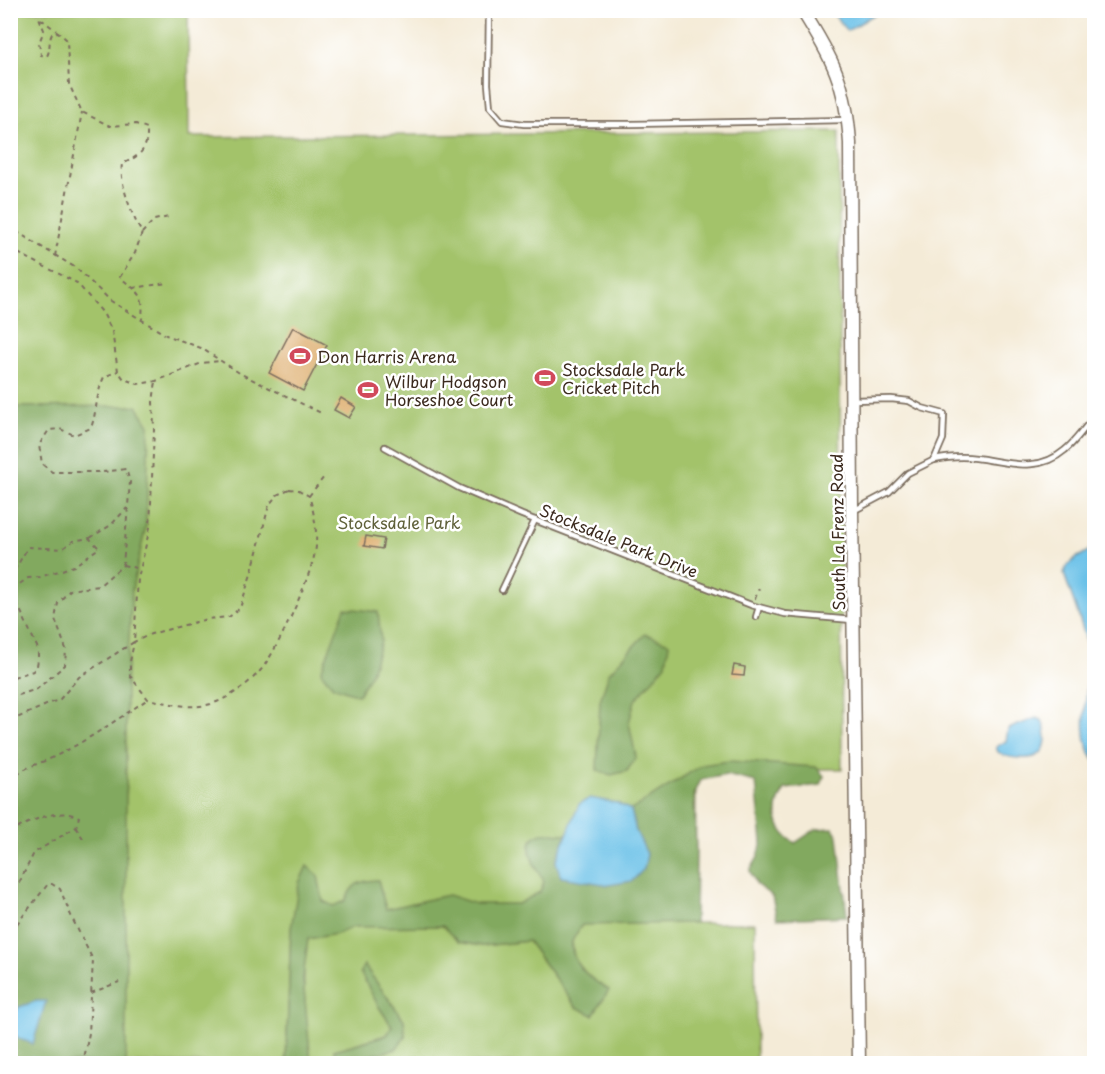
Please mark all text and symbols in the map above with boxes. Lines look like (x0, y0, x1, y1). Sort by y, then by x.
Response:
sports icon: Don Harris Arena (288, 344, 312, 368)
place label: Don Harris Arena (317, 344, 456, 368)
place label: Stocksdale Park Cricket Pitch (562, 357, 685, 399)
sports icon: Stocksdale Park Cricket Pitch (533, 366, 557, 390)
place label: Wilbur Hodgson Horseshoe Court (385, 369, 514, 411)
sports icon: Wilbur Hodgson Horseshoe Court (356, 378, 380, 402)
street label: South La Frenz Road (824, 453, 850, 611)
street label: Stocksdale Park Drive (536, 497, 702, 583)
park label: Stocksdale Park (337, 510, 461, 534)

